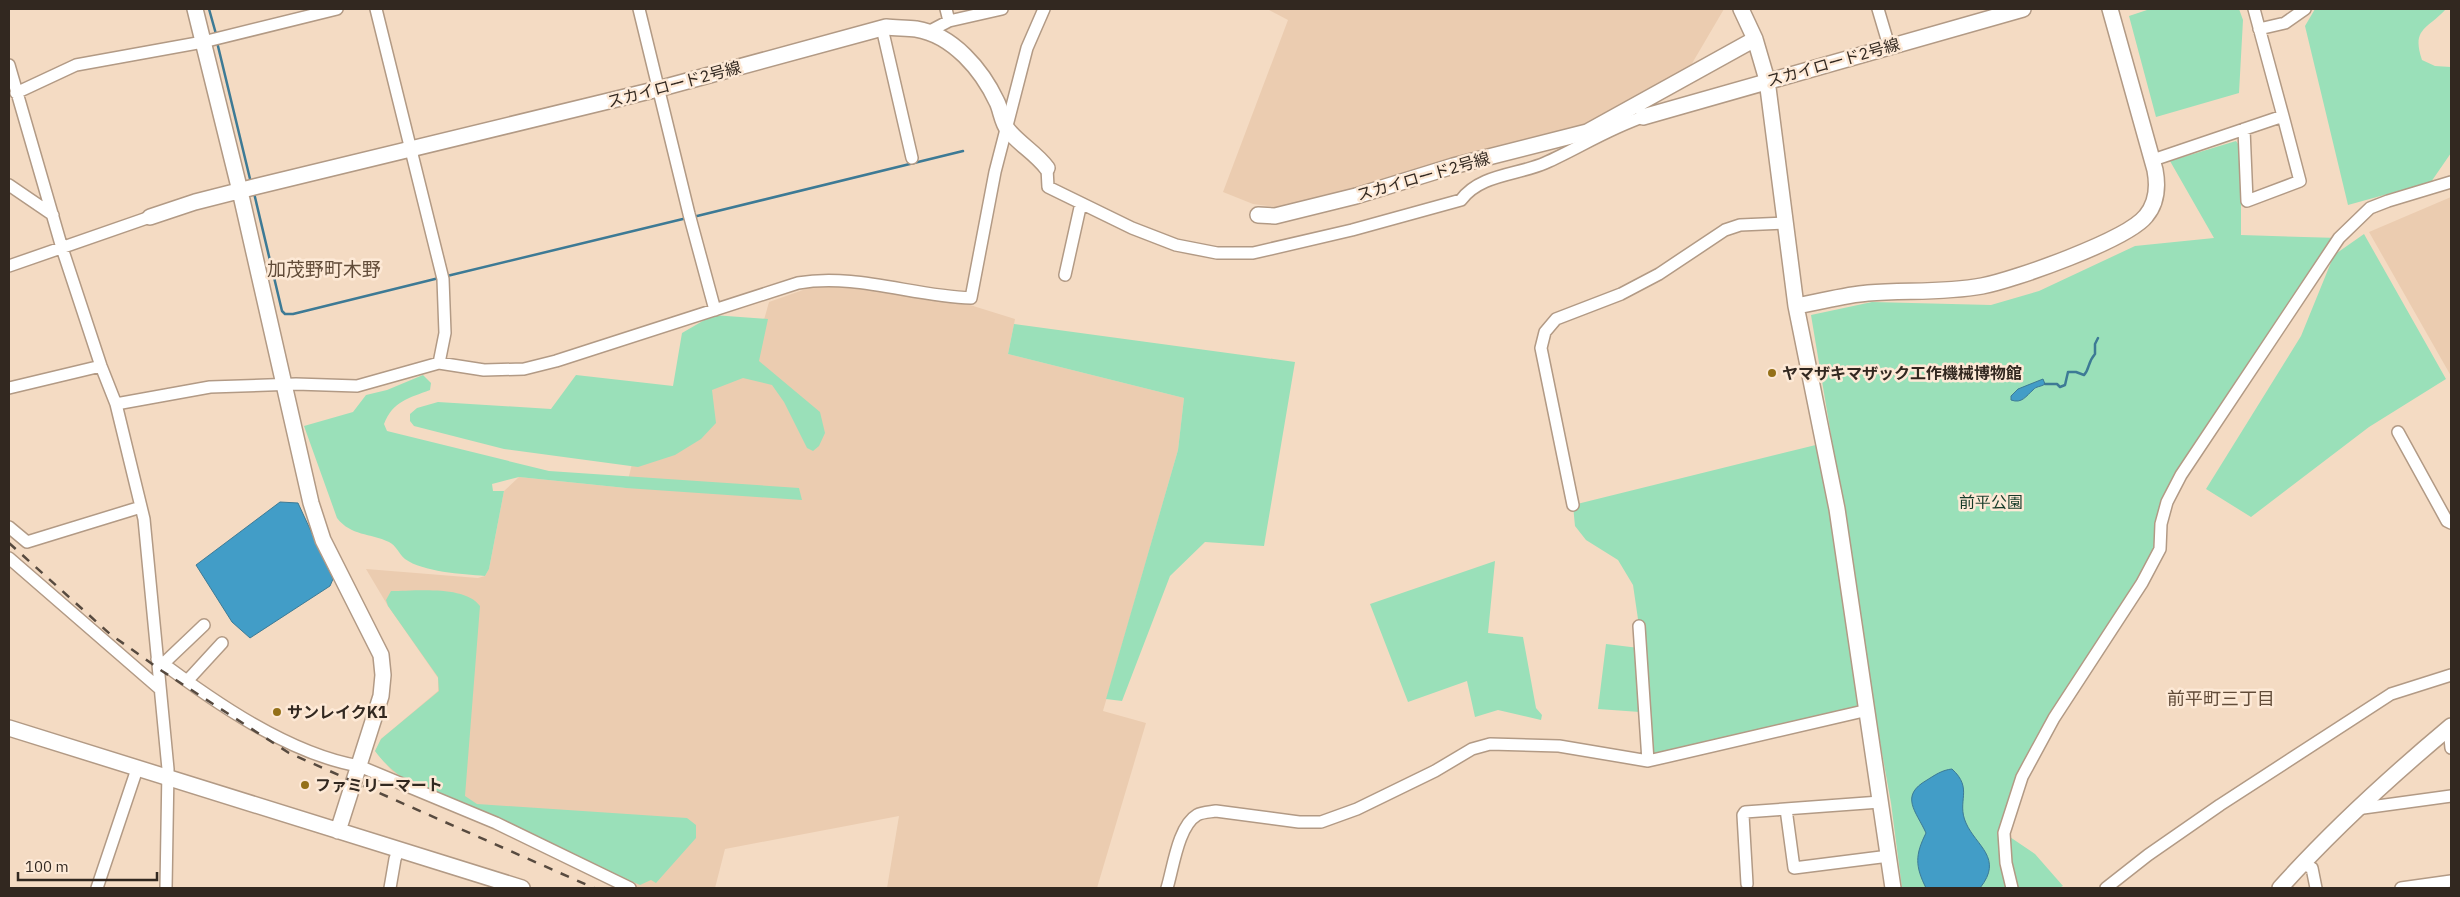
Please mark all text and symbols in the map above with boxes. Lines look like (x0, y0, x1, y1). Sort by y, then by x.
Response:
street label: スカイロード2号線 (1764, 33, 1902, 91)
street label: スカイロード2号線 (605, 57, 743, 111)
street label: スカイロード2号線 (1354, 147, 1492, 205)
district label: 加茂野町木野 (267, 257, 381, 281)
place label: ヤマザキマザック工作機械博物館 (1782, 363, 2022, 383)
marker: ヤマザキマザック工作機械博物館 (1766, 367, 1778, 379)
park label: 前平公園 (1959, 492, 2023, 512)
district label: 前平町三丁目 (2167, 687, 2275, 710)
place label: サンレイクK1 (287, 702, 388, 722)
marker: サンレイクK1 (271, 706, 283, 718)
place label: ファミリーマート (315, 775, 443, 795)
marker: ファミリーマート (299, 779, 311, 791)
scale bar (18, 850, 156, 882)
text: 100 m (25, 857, 69, 876)

